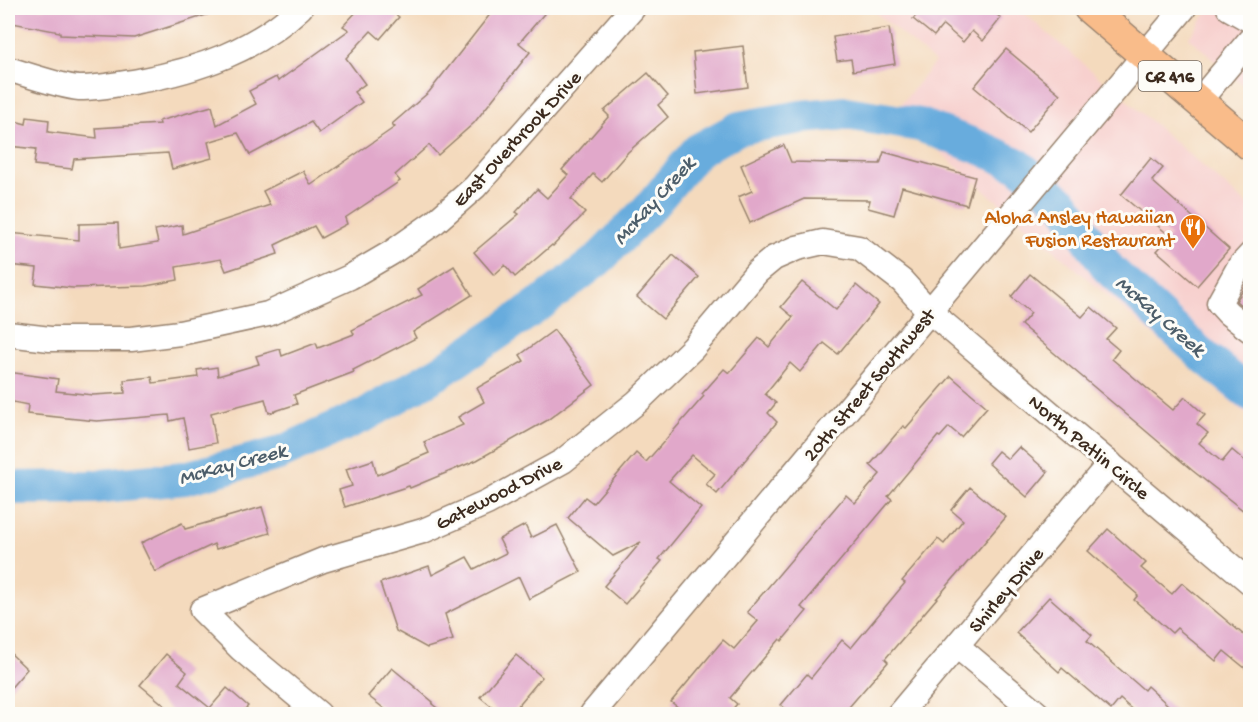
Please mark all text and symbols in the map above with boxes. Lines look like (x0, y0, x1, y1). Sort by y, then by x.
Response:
road number: CR 416 (1138, 61, 1202, 91)
street label: East Overbrook Drive (450, 67, 588, 213)
water label: McKay Creek (609, 151, 703, 252)
place label: Aloha Ansley Hawaiian Fusion Restaurant (984, 208, 1176, 254)
restaurant icon: Aloha Ansley Hawaiian Fusion Restaurant (1178, 212, 1208, 250)
water label: McKay Creek (1109, 272, 1210, 365)
street label: 20th Street Southwest (800, 304, 942, 467)
street label: North Patlin Circle (1022, 391, 1154, 507)
water label: McKay Creek (176, 439, 292, 493)
street label: Gatewood Drive (433, 453, 567, 537)
street label: Shirley Drive (965, 543, 1050, 639)

